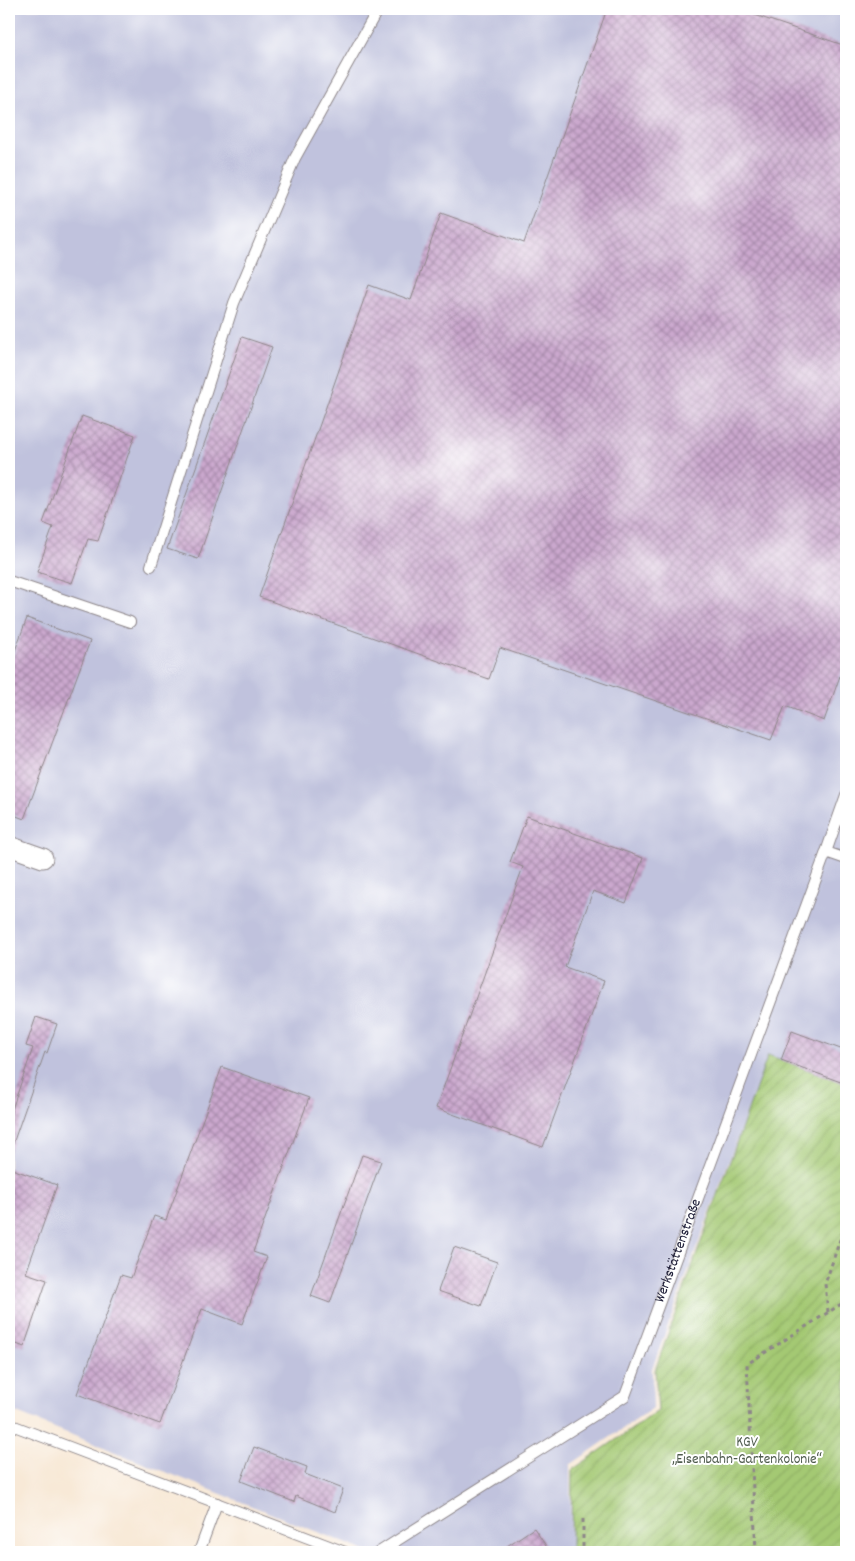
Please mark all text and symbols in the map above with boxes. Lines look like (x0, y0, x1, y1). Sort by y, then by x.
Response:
street label: Werkstättenstraße (649, 1195, 708, 1306)
park label: KGV „Eisenbahn-Gartenkolonie“ (672, 1432, 823, 1471)

